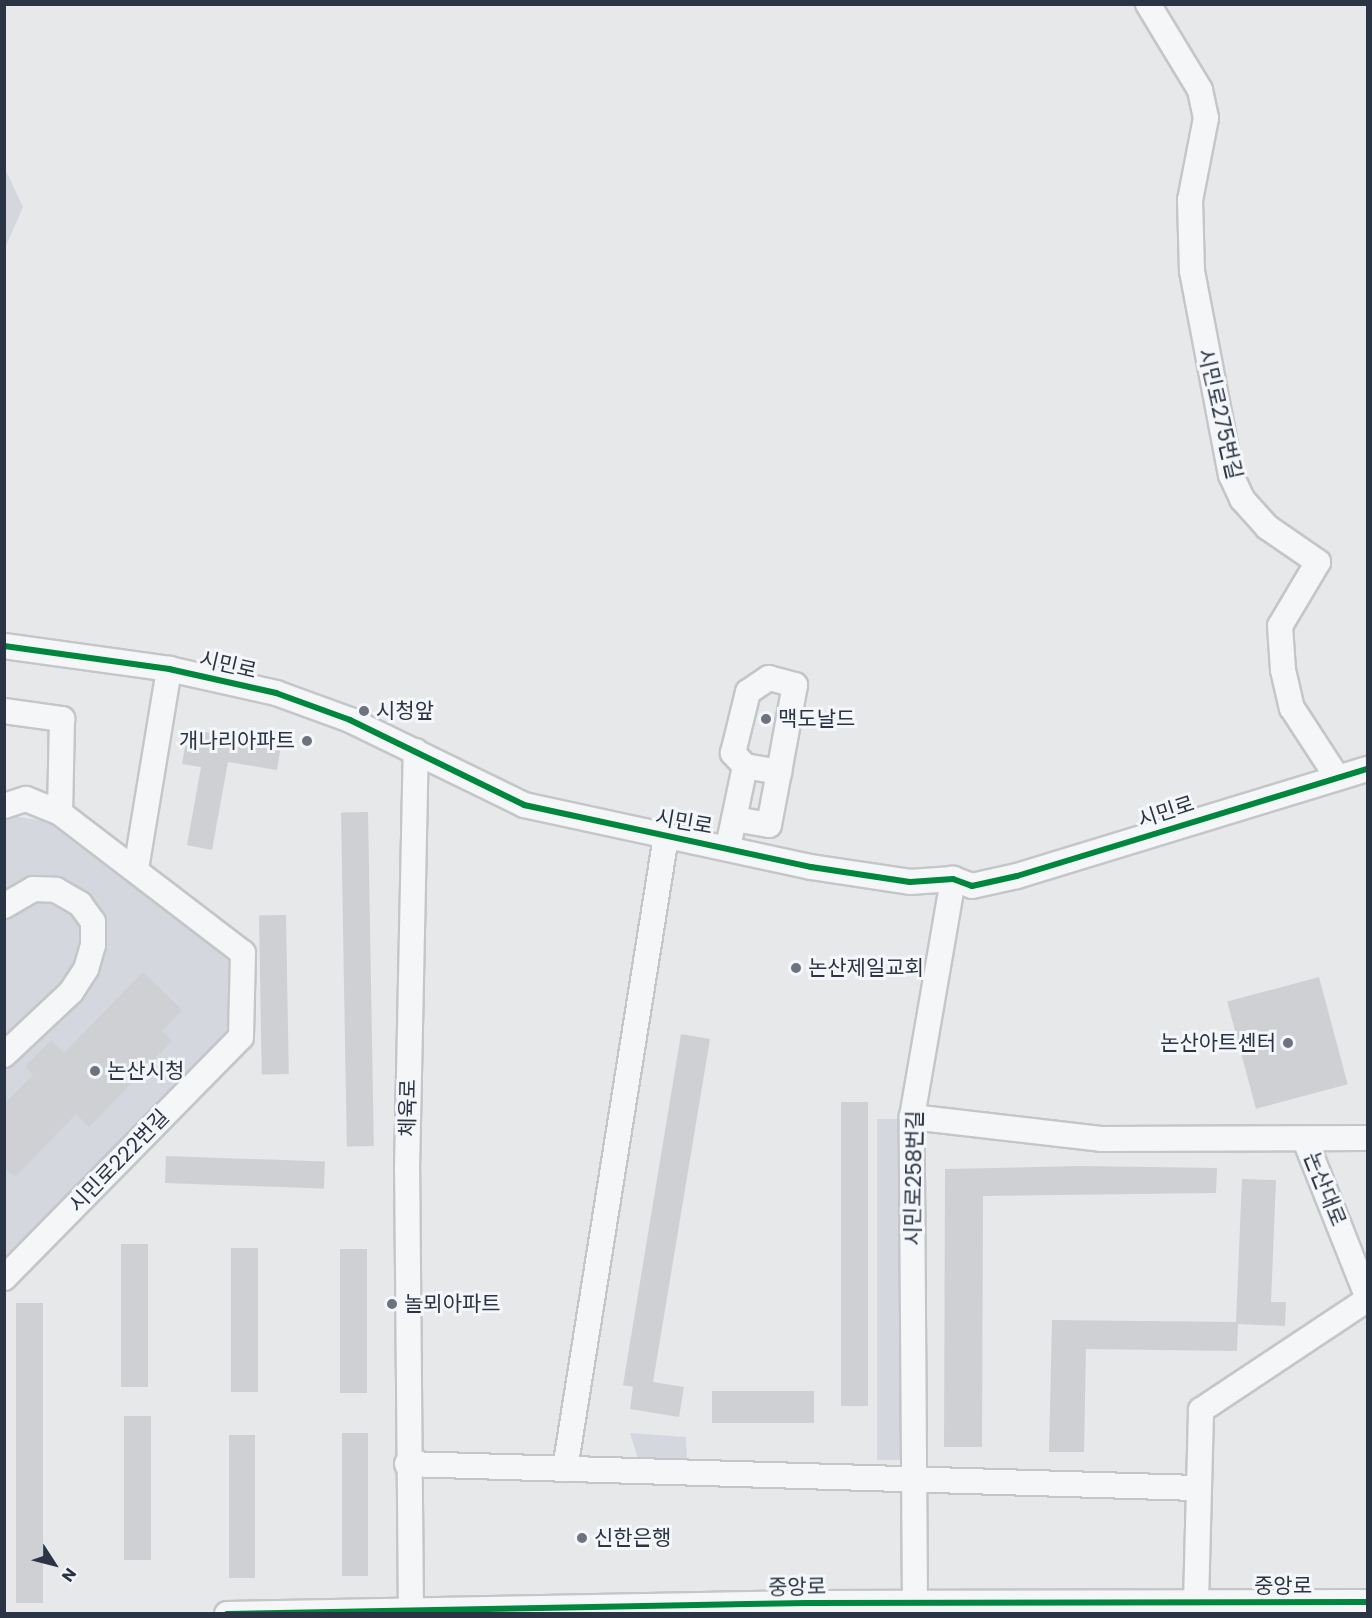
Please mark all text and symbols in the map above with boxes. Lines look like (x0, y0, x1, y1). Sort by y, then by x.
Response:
street label: 시민로275번길 (1193, 346, 1247, 482)
street label: 시민로 (197, 646, 259, 684)
place label: 시청앞 (376, 698, 434, 724)
marker: 시청앞 (357, 704, 371, 718)
place label: 맥도날드 (778, 706, 855, 732)
marker: 맥도날드 (759, 712, 773, 726)
place label: 개나리아파트 (179, 728, 295, 754)
marker: 개나리아파트 (300, 734, 314, 748)
street label: 시민로 (1135, 791, 1197, 833)
street label: 시민로 (653, 805, 715, 839)
place label: 논산제일교회 (808, 955, 924, 981)
marker: 논산제일교회 (789, 961, 803, 975)
place label: 논산아트센터 (1160, 1030, 1276, 1056)
marker: 논산아트센터 (1281, 1036, 1295, 1050)
place label: 논산시청 (107, 1058, 184, 1084)
marker: 논산시청 (88, 1064, 102, 1078)
street label: 체육로 (395, 1079, 421, 1137)
street label: 시민로222번길 (64, 1104, 174, 1218)
street label: 시민로258번길 (900, 1110, 928, 1246)
street label: 논산대로 (1299, 1148, 1351, 1230)
place label: 놀뫼아파트 (404, 1291, 501, 1317)
marker: 놀뫼아파트 (385, 1297, 399, 1311)
place label: 신한은행 (594, 1525, 671, 1551)
marker: 신한은행 (575, 1531, 589, 1545)
north arrow (24, 1534, 84, 1594)
text: N (56, 1563, 82, 1587)
street label: 중앙로 (1254, 1573, 1312, 1599)
street label: 중앙로 (768, 1574, 826, 1600)

